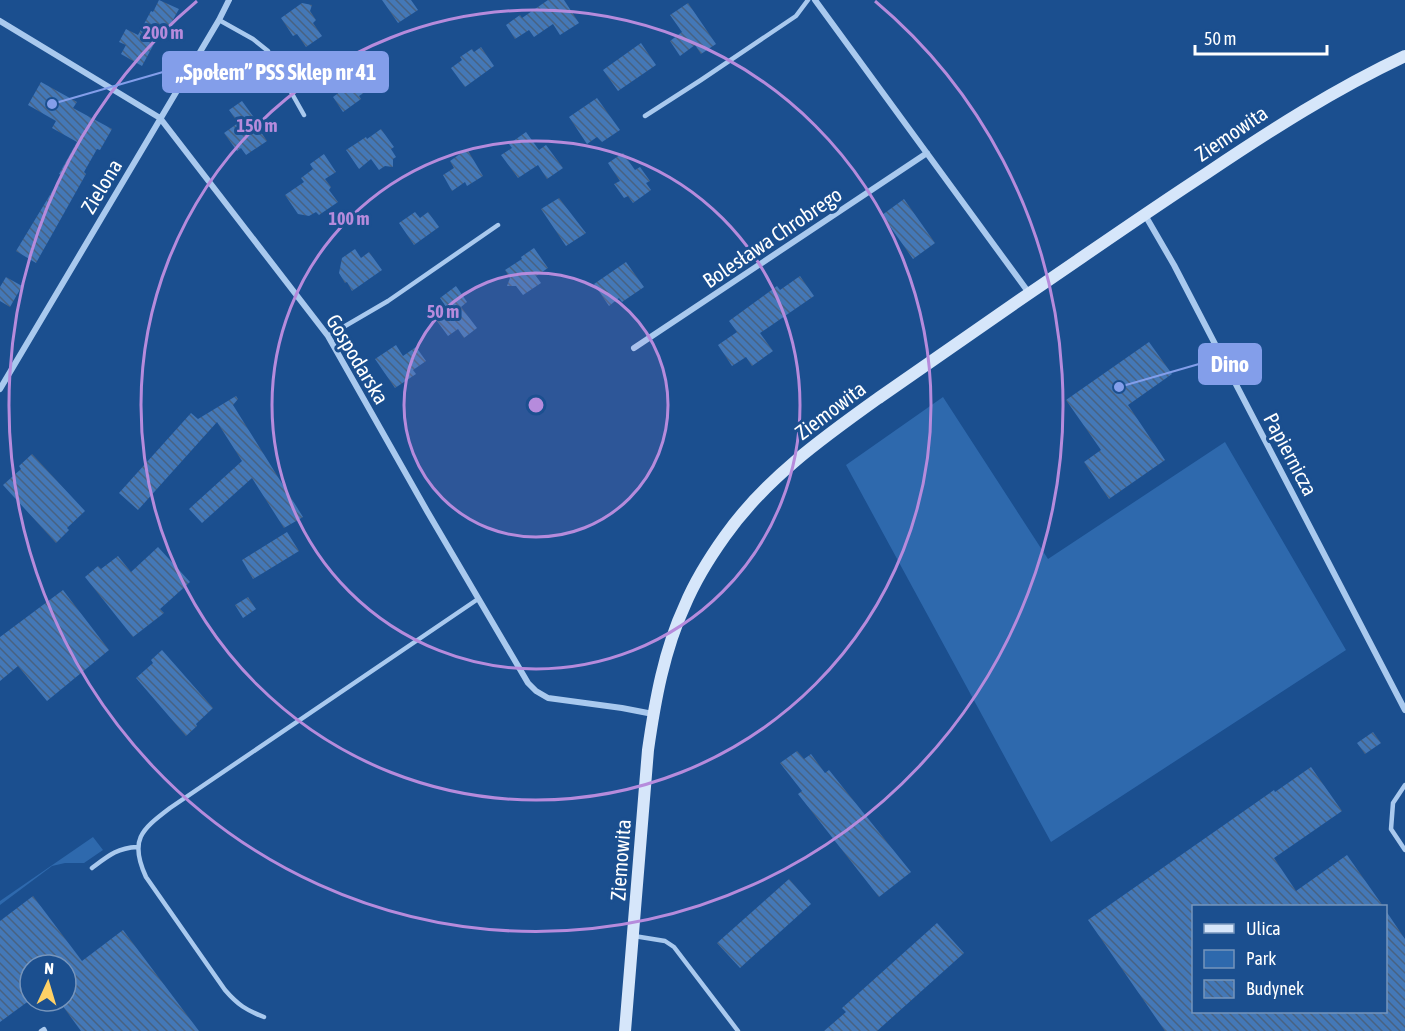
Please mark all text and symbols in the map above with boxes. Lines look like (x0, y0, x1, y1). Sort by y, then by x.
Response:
scale bar (1195, 18, 1327, 56)
text: 200 m (143, 22, 183, 43)
text: 50 m (1204, 28, 1236, 49)
callout: „Społem” PSS Sklep nr 41 (163, 52, 388, 92)
text: „Społem” PSS Sklep nr 41 (175, 59, 376, 85)
street label: Ziemowita (1190, 100, 1272, 166)
text: 150 m (237, 115, 277, 136)
street label: Zielona (76, 155, 126, 217)
street label: Bolesława Chrobrego (698, 182, 846, 292)
text: 100 m (329, 208, 369, 229)
text: 50 m (427, 301, 459, 322)
street label: Gospodarska (322, 310, 394, 408)
callout: Dino (1199, 344, 1261, 384)
text: Dino (1211, 351, 1249, 377)
street label: Ziemowita (790, 376, 870, 444)
centre of rings (526, 395, 546, 415)
street label: Papiernicza (1259, 409, 1323, 499)
street label: Ziemowita (605, 818, 635, 902)
legend (1192, 905, 1387, 1013)
text: Ulica (1246, 918, 1281, 939)
text: Park (1246, 948, 1276, 969)
north arrow (18, 953, 78, 1013)
text: N (44, 959, 54, 977)
text: Budynek (1246, 978, 1304, 999)

